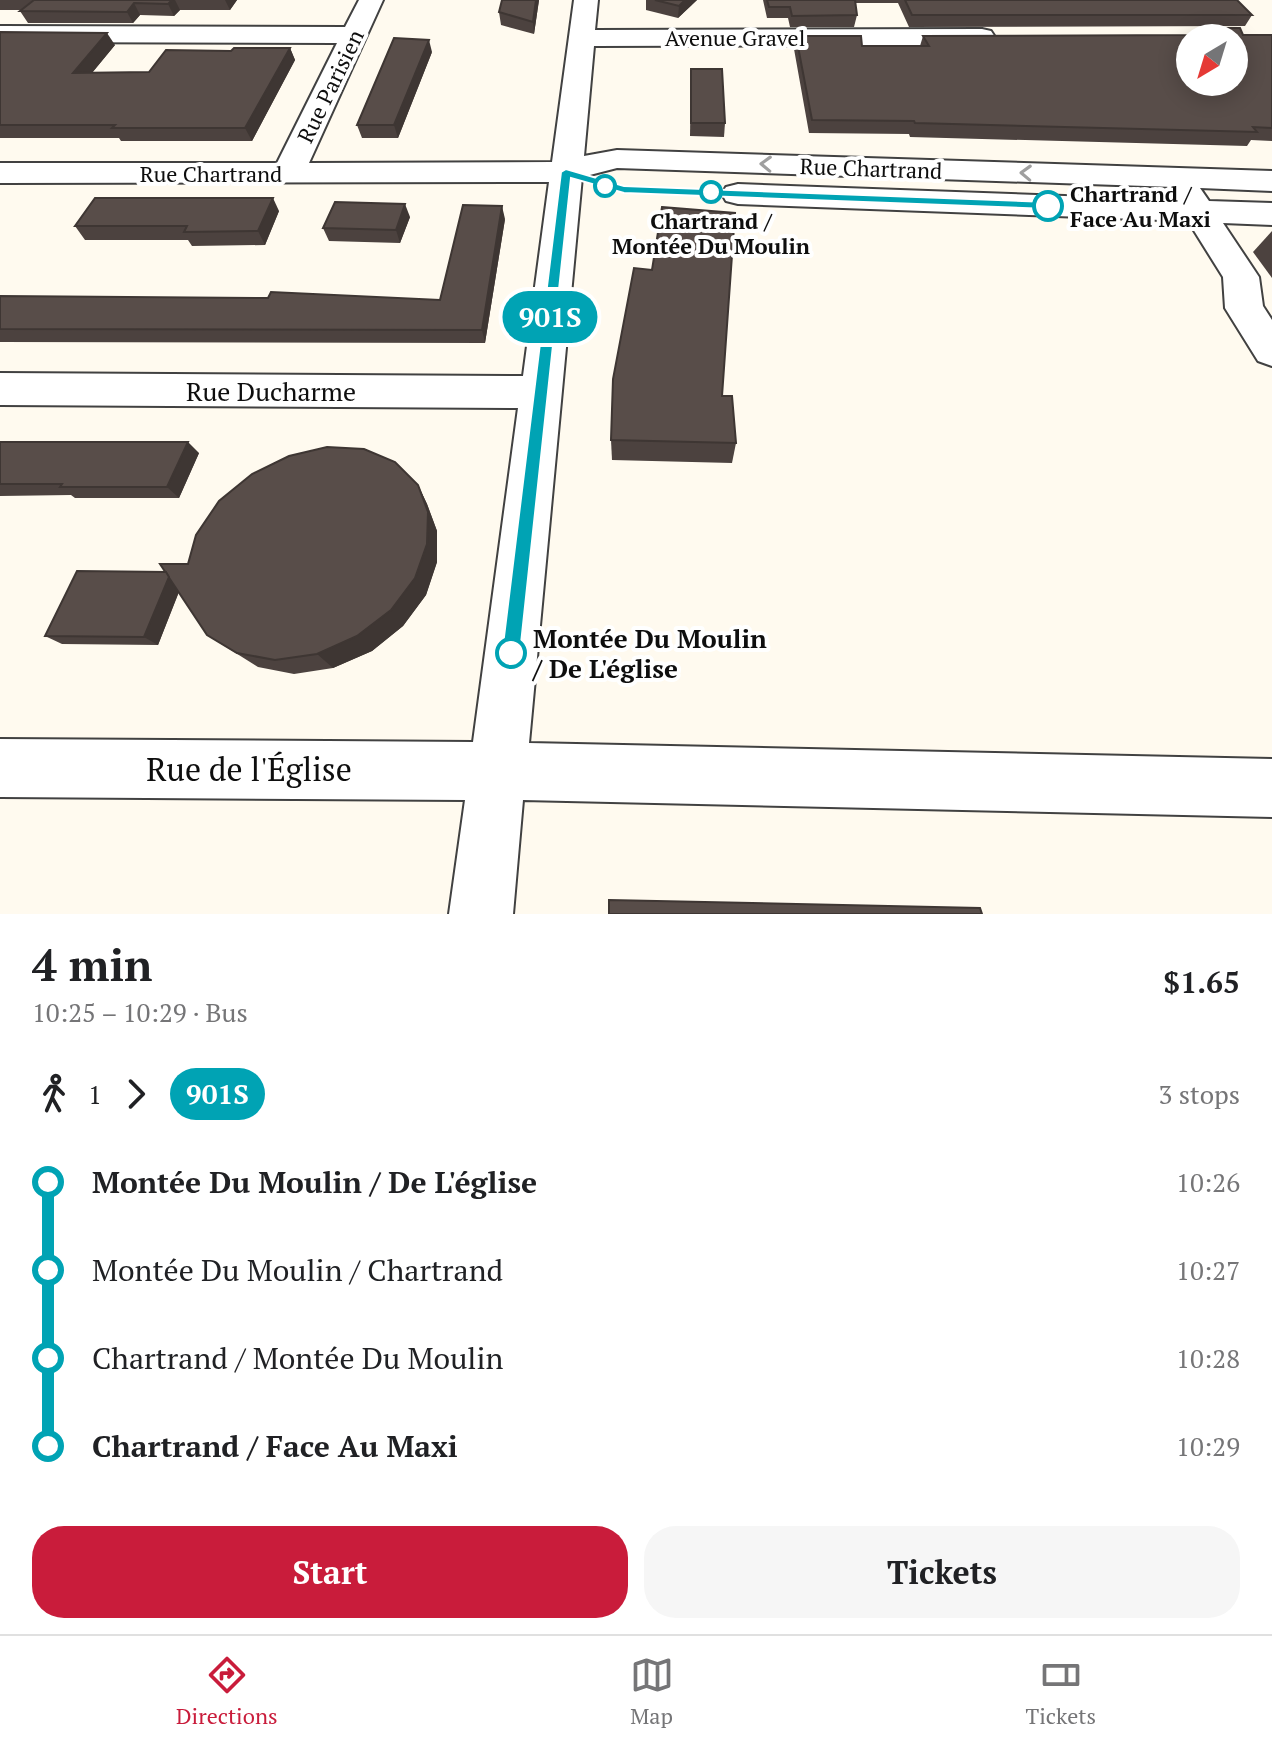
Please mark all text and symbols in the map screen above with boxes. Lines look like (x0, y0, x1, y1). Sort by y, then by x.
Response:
street label: Avenue Gravel (665, 23, 805, 52)
north arrow (1176, 24, 1248, 96)
map controls (1176, 24, 1248, 96)
street label: Rue Parisien (290, 25, 370, 147)
street label: Rue Chartrand (799, 151, 943, 185)
one-way arrow (759, 155, 772, 173)
street label: Rue Chartrand (140, 159, 282, 188)
one-way arrow (1019, 164, 1032, 181)
unlabelled marker (594, 175, 616, 197)
place label: Chartrand / Face Au Maxi (1070, 179, 1211, 233)
marker: Chartrand / Montée Du Moulin (700, 181, 722, 203)
marker: Chartrand / Face Au Maxi (1033, 191, 1063, 221)
place label: Chartrand / Montée Du Moulin (612, 206, 810, 260)
line badge: 901S (494, 291, 606, 343)
text: 901S (518, 298, 582, 335)
street label: Rue Ducharme (186, 374, 356, 408)
place label: Montée Du Moulin / De L'église (531, 621, 767, 685)
marker: Montée Du Moulin / De L'église (496, 638, 526, 668)
street label: Rue de l'Église (146, 748, 352, 790)
text: 4 min (32, 935, 152, 994)
text: $1.65 (1163, 962, 1240, 1002)
text: 10:25 – 10:29 · Bus (32, 995, 248, 1029)
icon: walk (32, 1072, 76, 1116)
icon: forward (114, 1072, 158, 1116)
text: 901S (186, 1075, 249, 1112)
text: 1 (88, 1077, 102, 1111)
text: 3 stops (1159, 1077, 1240, 1111)
text: Montée Du Moulin / De L'église (92, 1162, 537, 1202)
text: 10:26 (1176, 1165, 1240, 1199)
text: Montée Du Moulin / Chartrand (92, 1250, 503, 1290)
text: 10:27 (1176, 1253, 1240, 1287)
text: Chartrand / Montée Du Moulin (92, 1338, 503, 1378)
text: 10:28 (1176, 1341, 1240, 1375)
text: Chartrand / Face Au Maxi (92, 1426, 458, 1466)
text: 10:29 (1176, 1429, 1240, 1463)
button: Start (32, 1526, 628, 1618)
button: Tickets (644, 1526, 1240, 1618)
tab: Directions (176, 1653, 278, 1730)
tab: Map (630, 1653, 674, 1730)
tab: Tickets (1026, 1653, 1096, 1730)

